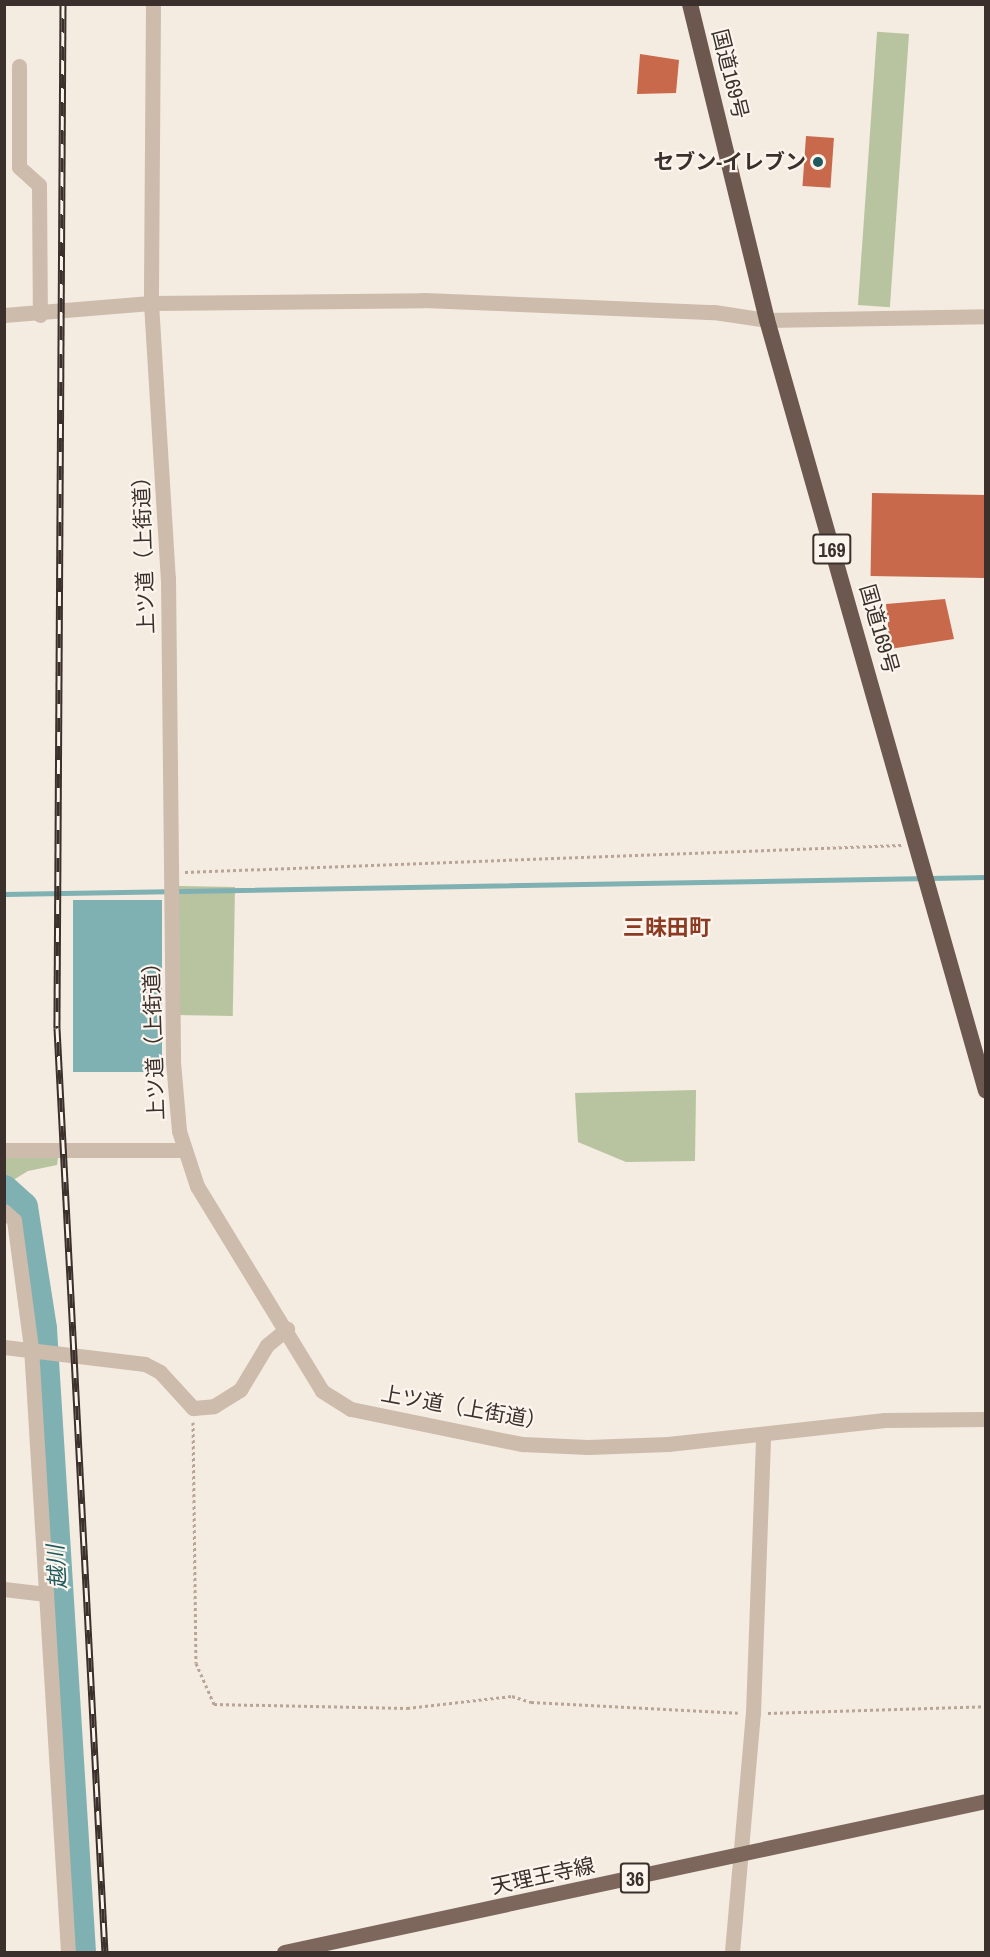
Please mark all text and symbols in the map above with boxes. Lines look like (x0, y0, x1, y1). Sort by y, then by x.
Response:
street label: 国道169号 (707, 26, 753, 122)
place label: セブン-イレブン (653, 149, 806, 175)
marker: セブン-イレブン (811, 155, 825, 169)
street label: 上ツ道（上街道） (128, 466, 160, 634)
road number: 169 (811, 532, 853, 566)
street label: 国道169号 (854, 581, 904, 677)
district label: 三昧田町 (623, 915, 711, 941)
street label: 上ツ道（上街道） (138, 952, 170, 1120)
street label: 上ツ道（上街道） (379, 1381, 549, 1435)
water label: 越川 (42, 1544, 72, 1590)
street label: 天理王寺線 (489, 1853, 597, 1899)
road number: 36 (618, 1861, 652, 1895)

